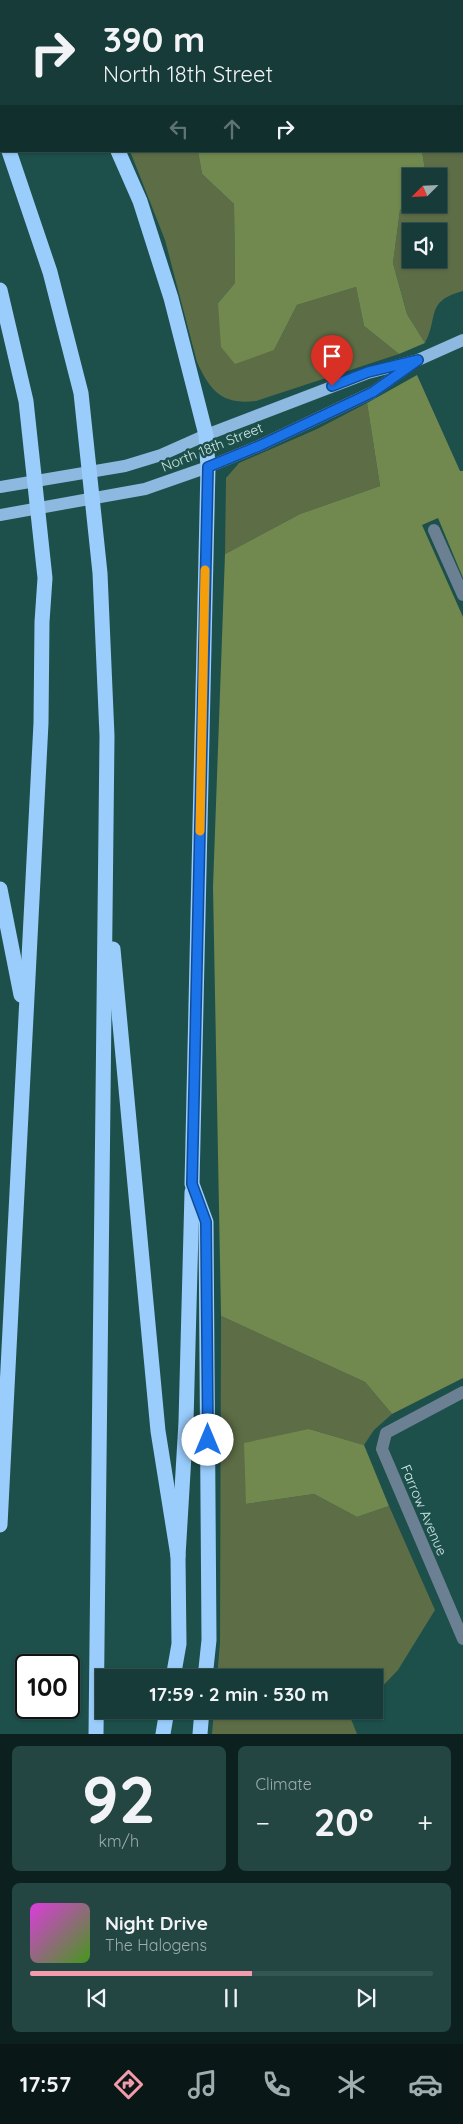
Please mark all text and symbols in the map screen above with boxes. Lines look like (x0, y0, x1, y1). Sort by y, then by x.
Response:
text: 390 m (103, 17, 205, 61)
icon: right (20, 20, 85, 85)
text: North 18th Street (103, 60, 273, 88)
icon: left (165, 115, 193, 143)
icon: ahead (218, 115, 246, 143)
icon: right (271, 115, 299, 143)
north arrow (402, 168, 448, 212)
map controls (402, 168, 447, 268)
button: sound (402, 223, 447, 268)
pin (311, 335, 353, 386)
icon: arrive (318, 342, 346, 370)
street label: North 18th Street (159, 418, 266, 476)
position arrow (181, 1413, 233, 1465)
street label: Farrow Avenue (397, 1462, 451, 1558)
speed limit sign: 100 (15, 1654, 80, 1719)
text: 17:59 · 2 min · 530 m (149, 1682, 329, 1706)
text: 92 (82, 1758, 156, 1839)
text: Climate (256, 1774, 312, 1794)
text: 20° (314, 1798, 374, 1846)
text: − (256, 1805, 270, 1840)
text: + (417, 1805, 433, 1840)
text: km/h (98, 1831, 139, 1851)
text: Night Drive (105, 1911, 208, 1935)
text: The Halogens (105, 1935, 207, 1955)
icon: previous (83, 1984, 111, 2012)
icon: pause (217, 1984, 245, 2012)
icon: next (352, 1984, 380, 2012)
icon: directions (111, 2067, 146, 2102)
icon: music (185, 2067, 220, 2102)
icon: phone (259, 2067, 294, 2102)
icon: climate (334, 2067, 369, 2102)
icon: car (408, 2067, 443, 2102)
text: 17:57 (20, 2070, 71, 2098)

